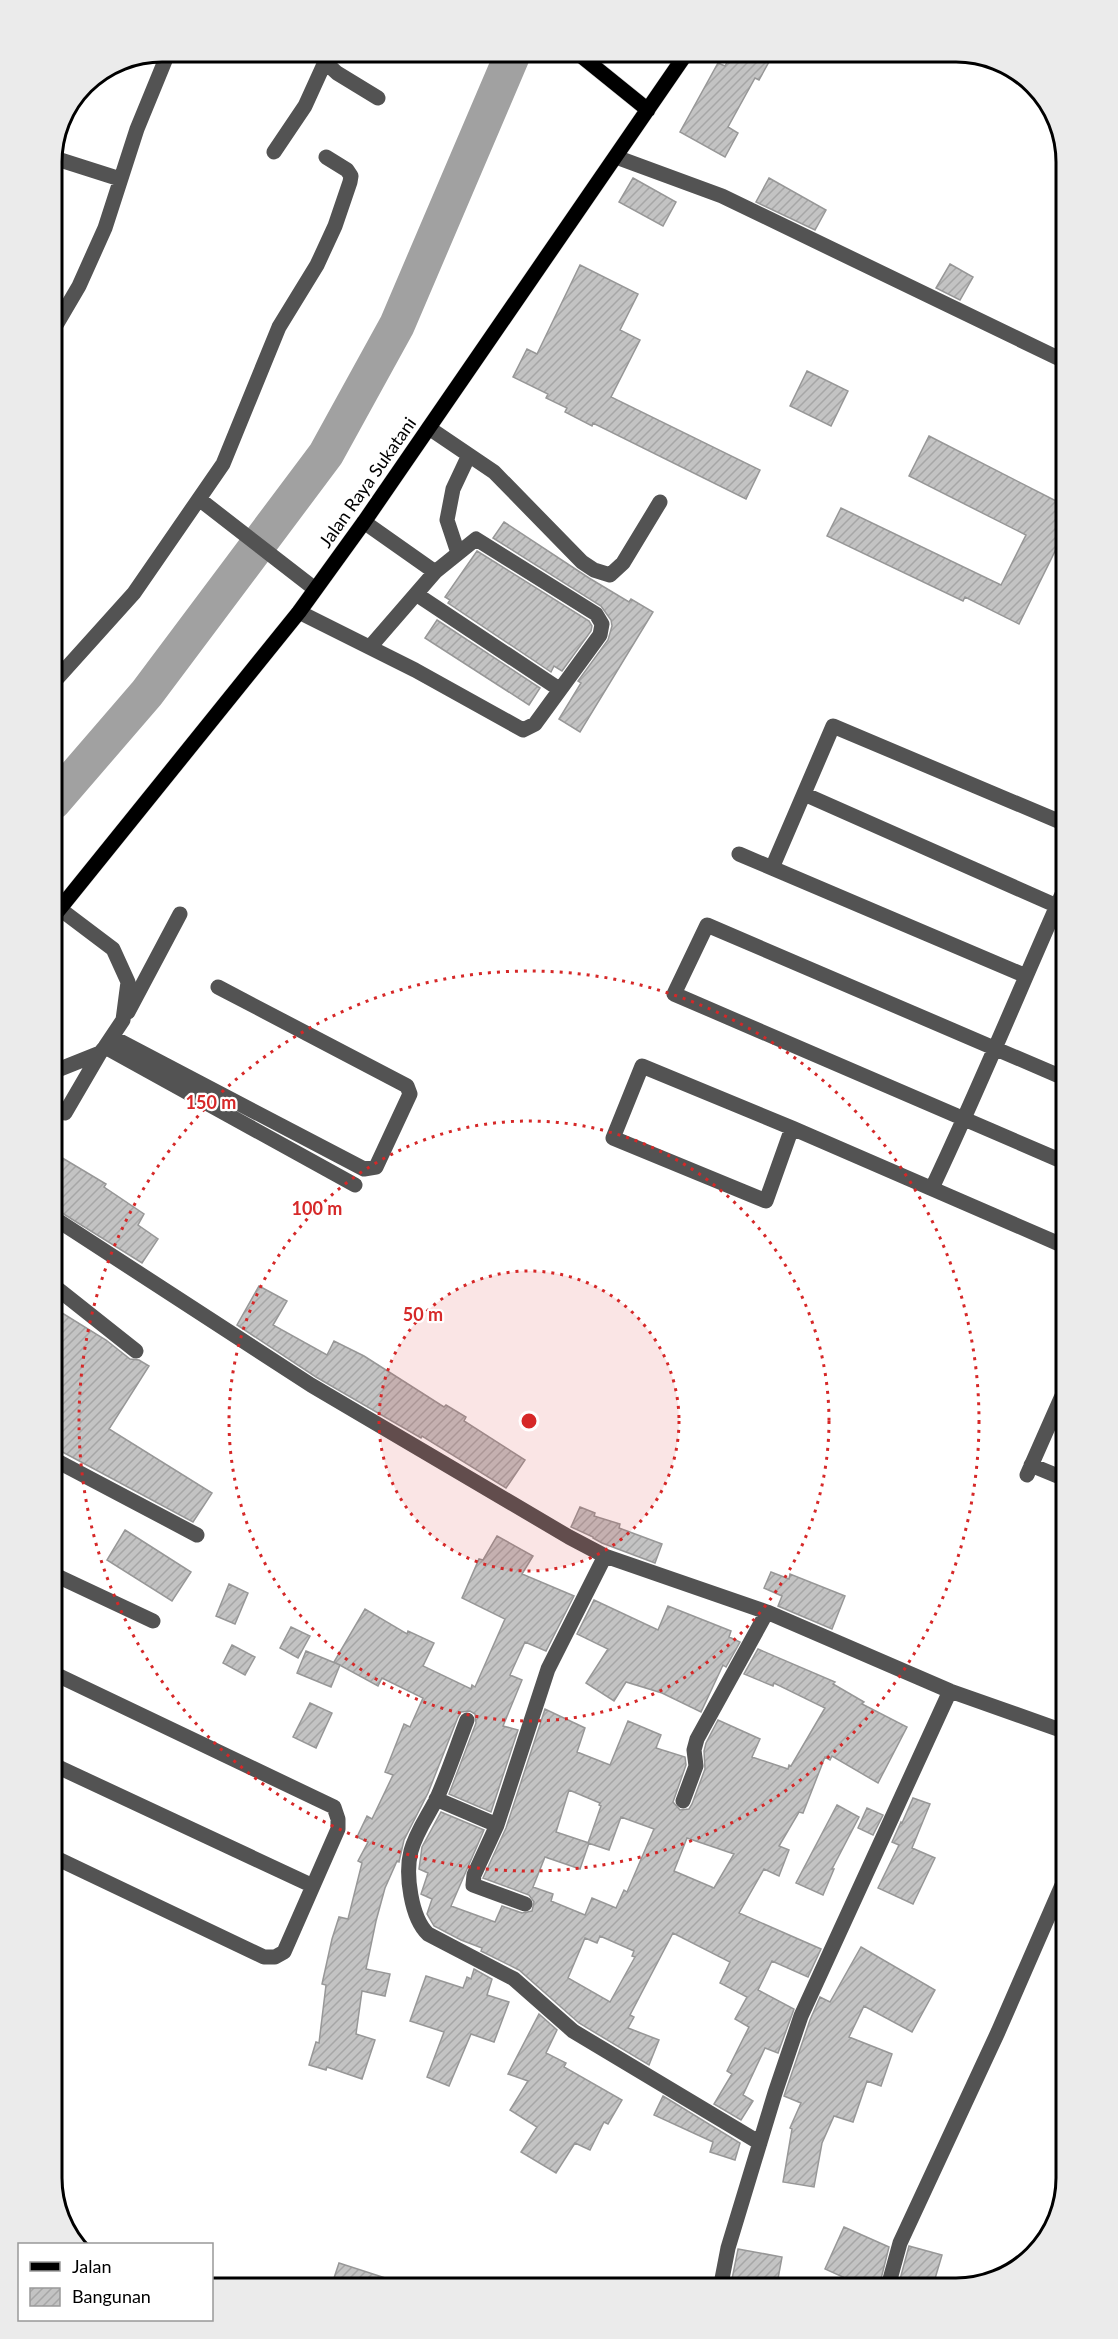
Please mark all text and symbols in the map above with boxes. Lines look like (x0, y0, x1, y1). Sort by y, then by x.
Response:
street label: Jalan Raya Sukatani (314, 413, 420, 551)
text: 150 m (186, 1091, 236, 1113)
text: 100 m (292, 1197, 342, 1219)
text: 50 m (403, 1303, 443, 1325)
centre of rings (519, 1411, 539, 1431)
legend (18, 2243, 213, 2321)
text: Jalan (72, 2255, 111, 2277)
text: Bangunan (72, 2285, 151, 2307)

